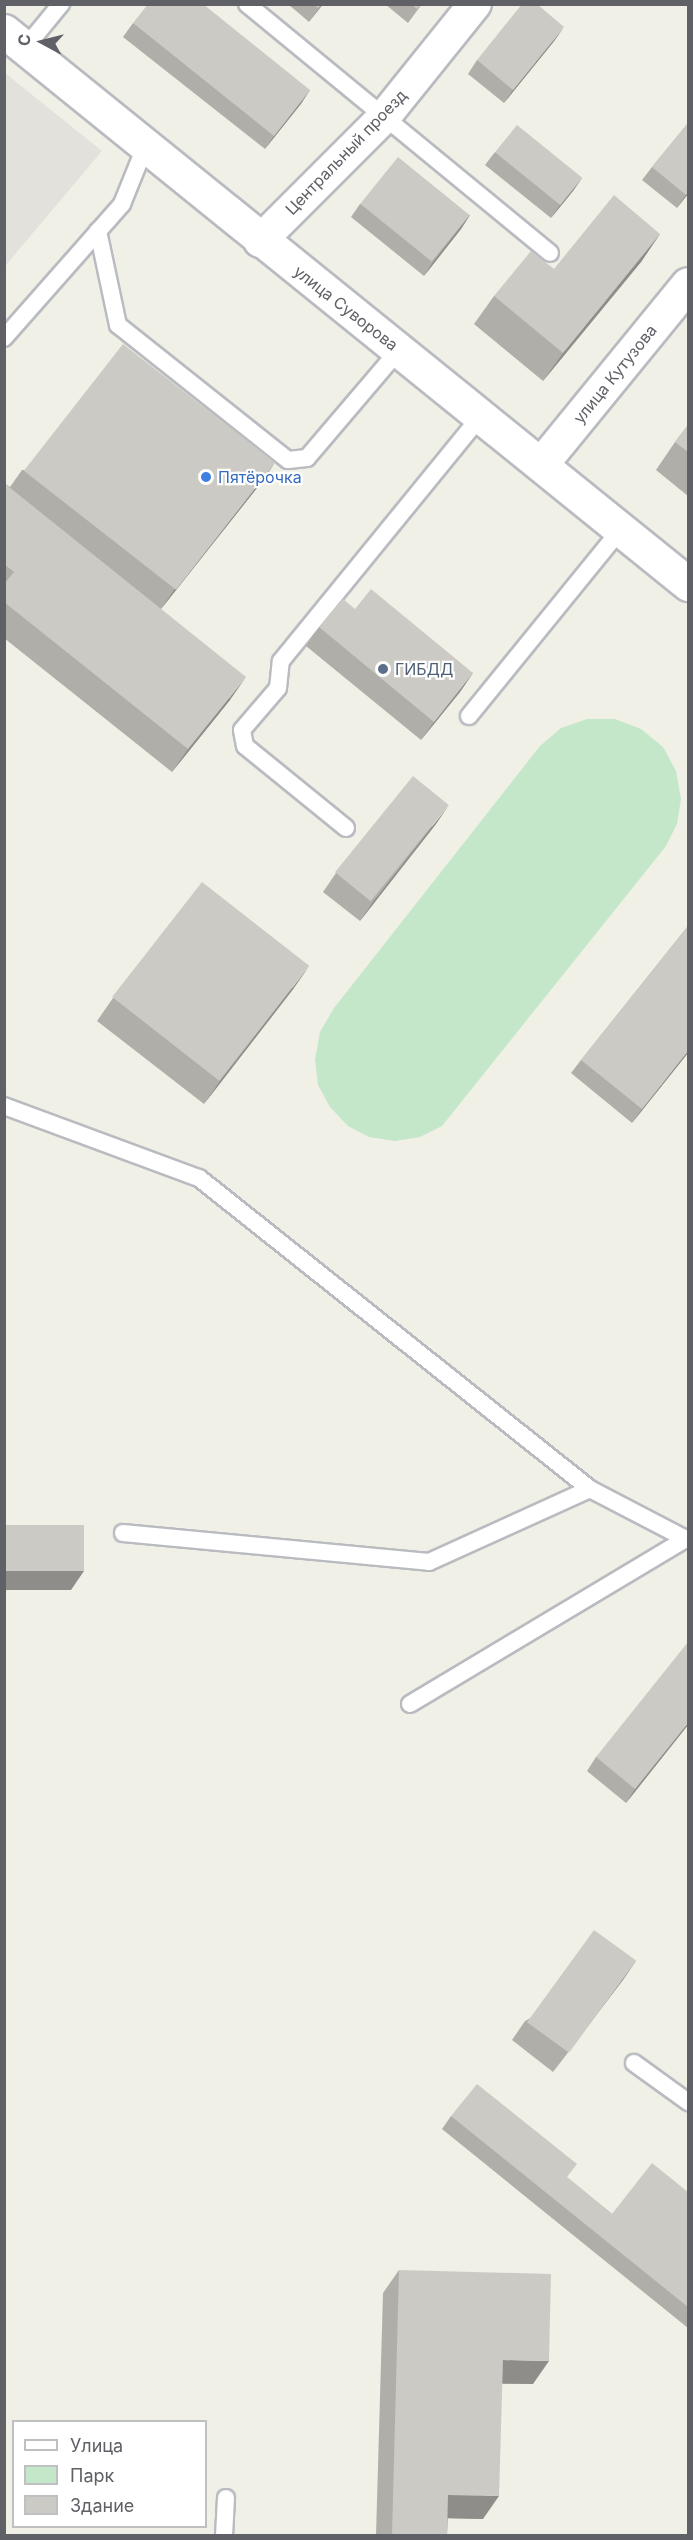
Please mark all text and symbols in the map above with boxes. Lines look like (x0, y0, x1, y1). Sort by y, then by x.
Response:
north arrow (12, 12, 72, 72)
text: С (13, 33, 35, 47)
street label: Центральный проезд (281, 85, 411, 219)
street label: улица Суворова (290, 261, 402, 355)
street label: улица Кутузова (569, 321, 661, 427)
place label: Пятёрочка (218, 467, 302, 487)
marker: Пятёрочка (199, 470, 213, 484)
place label: ГИБДД (395, 659, 453, 679)
marker: ГИБДД (376, 662, 390, 676)
legend (12, 2420, 207, 2528)
text: Улица (70, 2435, 123, 2456)
text: Парк (70, 2465, 114, 2486)
text: Здание (70, 2495, 134, 2516)

